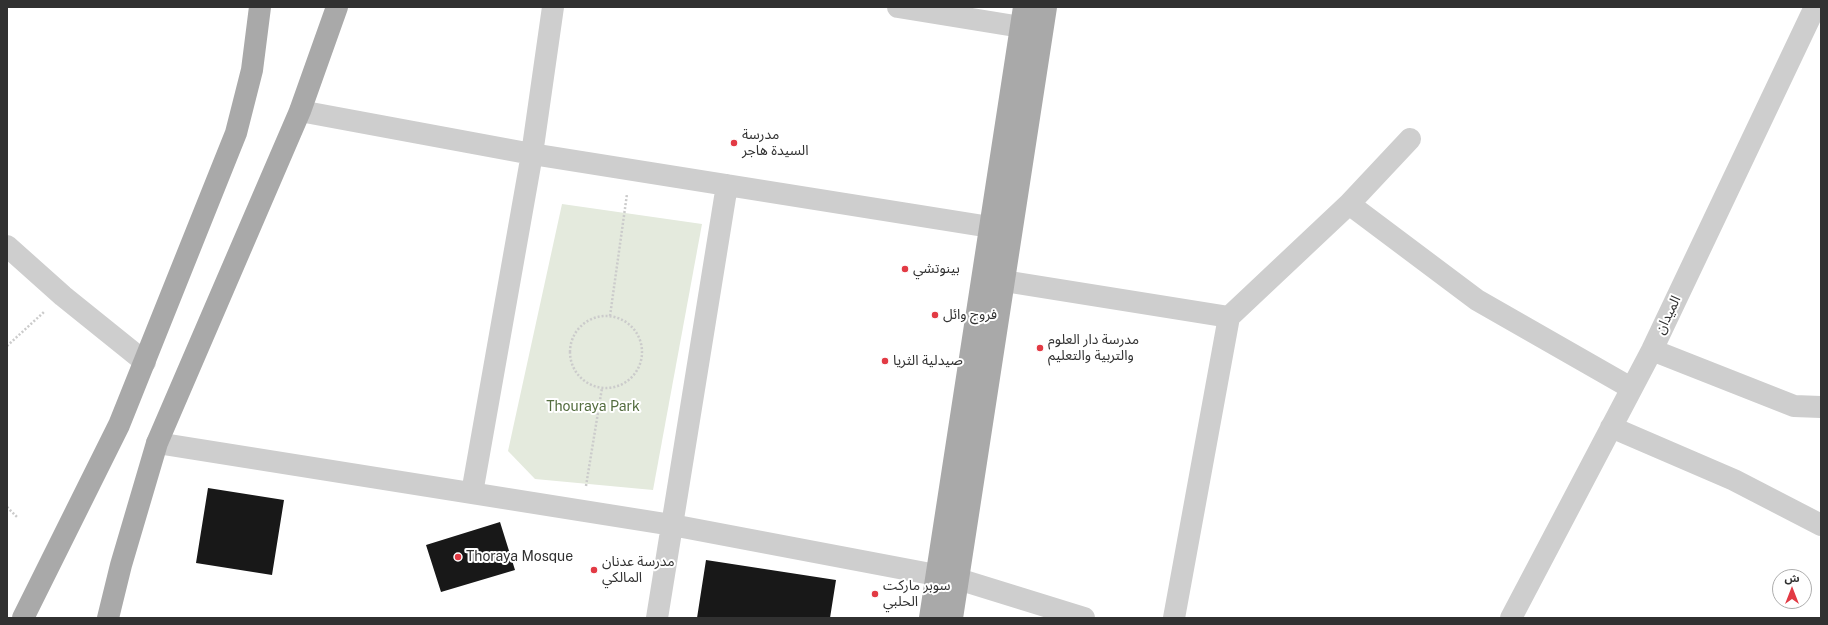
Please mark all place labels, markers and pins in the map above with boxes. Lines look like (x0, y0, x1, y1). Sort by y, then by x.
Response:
place label: مدرسة السيدة هاجر (742, 127, 809, 160)
marker: مدرسة السيدة هاجر (729, 138, 739, 148)
place label: بينوتشي (913, 261, 960, 277)
marker: بينوتشي (900, 264, 910, 274)
place label: فروج وائل (943, 307, 997, 323)
marker: فروج وائل (930, 310, 940, 320)
place label: مدرسة دار العلوم والتربية والتعليم (1048, 332, 1139, 364)
marker: مدرسة دار العلوم والتربية والتعليم (1035, 343, 1045, 353)
place label: صيدلية الثريا (893, 353, 963, 369)
marker: صيدلية الثريا (880, 356, 890, 366)
place label: Thoraya Mosque (466, 549, 573, 565)
marker: Thoraya Mosque (453, 552, 463, 562)
place label: مدرسة عدنان المالكي (602, 554, 675, 586)
marker: مدرسة عدنان المالكي (589, 565, 599, 575)
place label: سوبر ماركت الحلبي (883, 578, 950, 610)
marker: سوبر ماركت الحلبي (870, 589, 880, 599)

